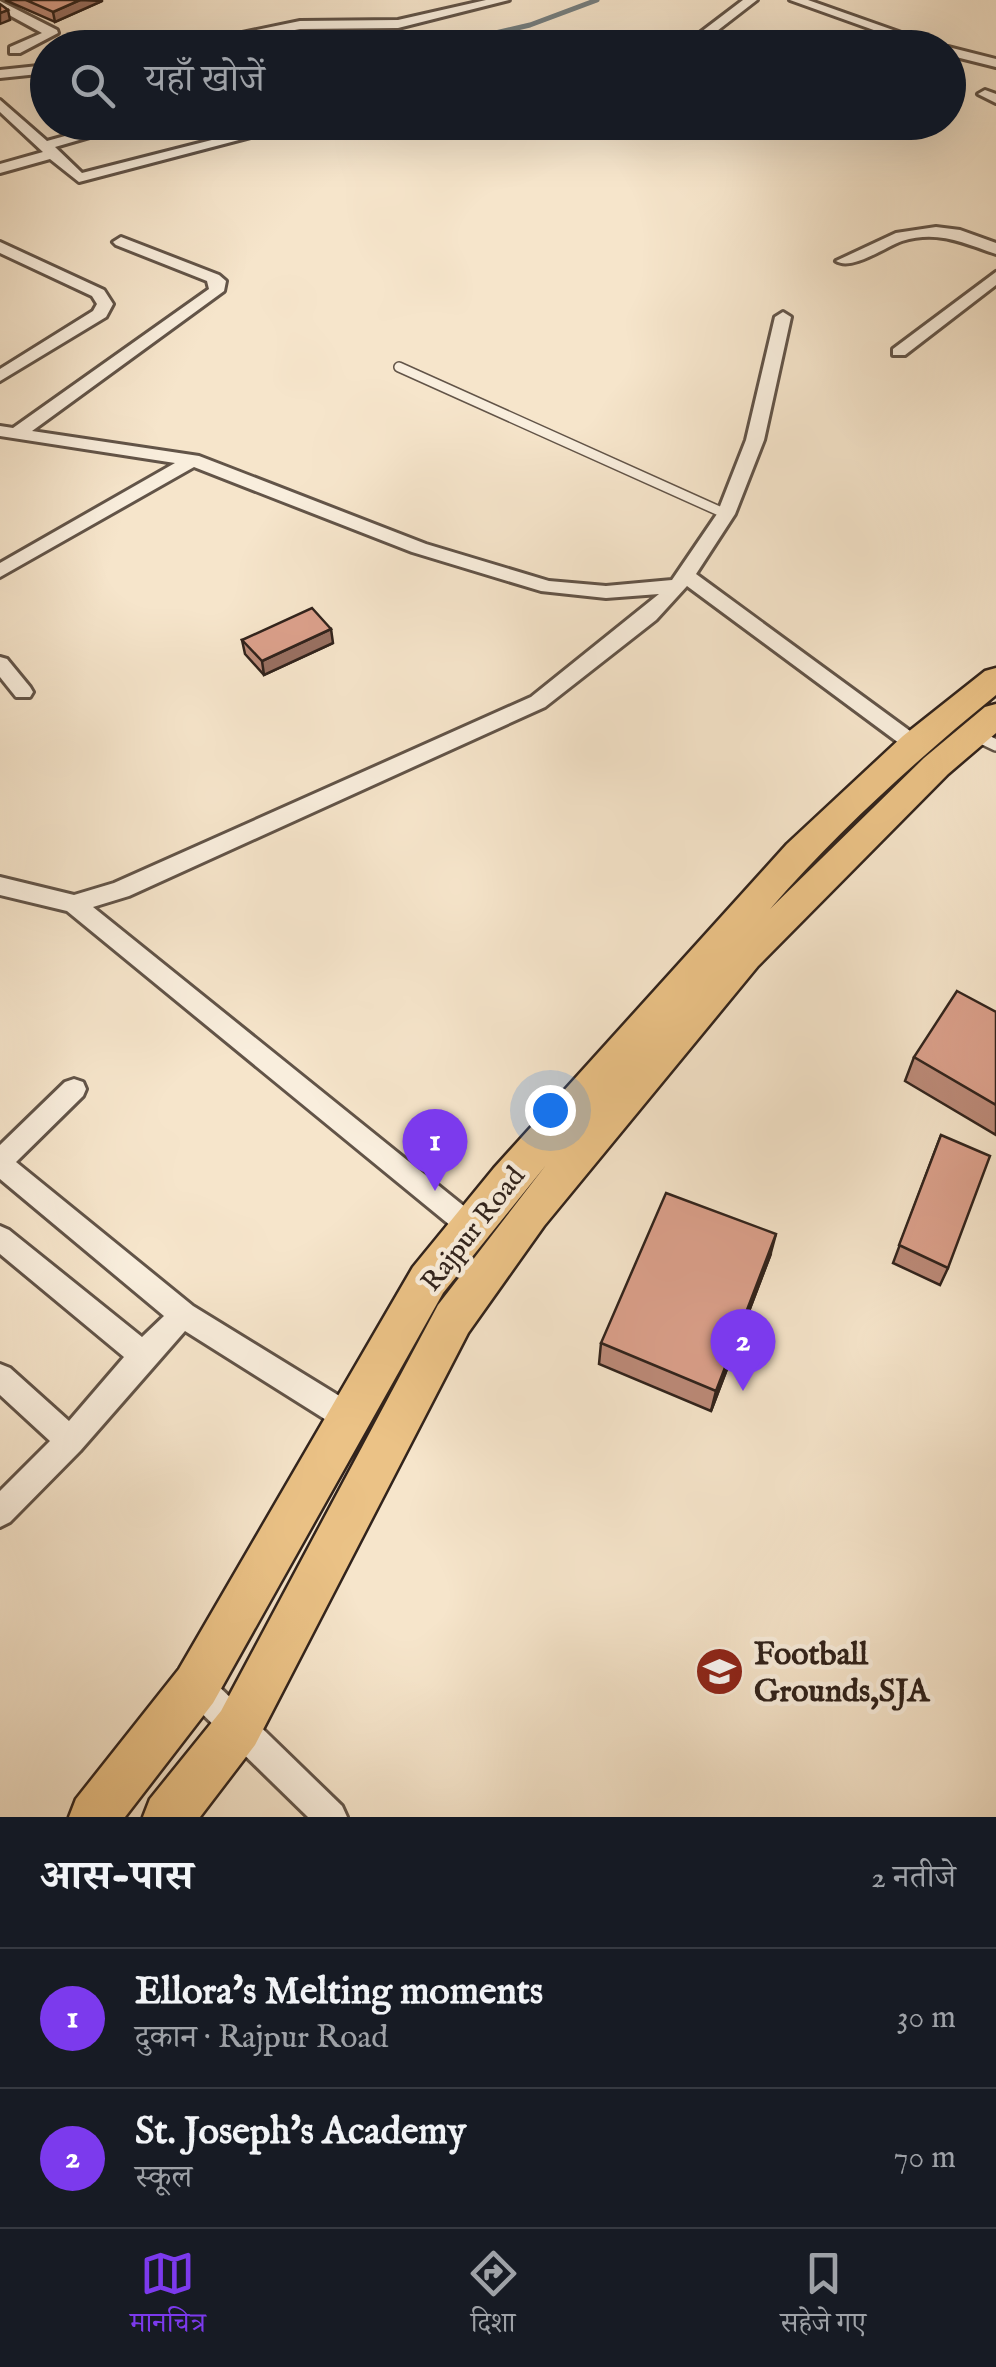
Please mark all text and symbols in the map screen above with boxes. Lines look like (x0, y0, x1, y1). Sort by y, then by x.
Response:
search box (30, 30, 966, 140)
text: यहाँ खोजें (145, 57, 265, 105)
icon: search (65, 58, 120, 113)
your location (525, 1085, 576, 1136)
pin: 1 (402, 1108, 468, 1191)
street label: Rajpur Road (414, 1160, 534, 1299)
pin: 2 (710, 1308, 776, 1391)
place label: Football Grounds,SJA (754, 1635, 930, 1713)
school or university icon: Football Grounds,SJA (693, 1645, 745, 1697)
text: आस-पास (40, 1851, 193, 1904)
text: 2 नतीजे (871, 1858, 956, 1899)
text: Ellora's Melting moments (135, 1969, 543, 2017)
text: 1 (67, 1998, 78, 2039)
text: 30 m (897, 1998, 956, 2039)
text: दुकान · Rajpur Road (135, 2018, 388, 2059)
text: St. Joseph's Academy (135, 2109, 466, 2157)
text: 2 (65, 2138, 80, 2179)
text: 70 m (894, 2138, 956, 2179)
text: स्कूल (135, 2158, 192, 2199)
tab: मानचित्र (130, 2246, 206, 2350)
tab: दिशा (466, 2246, 521, 2350)
tab: सहेजे गए (780, 2246, 866, 2350)

